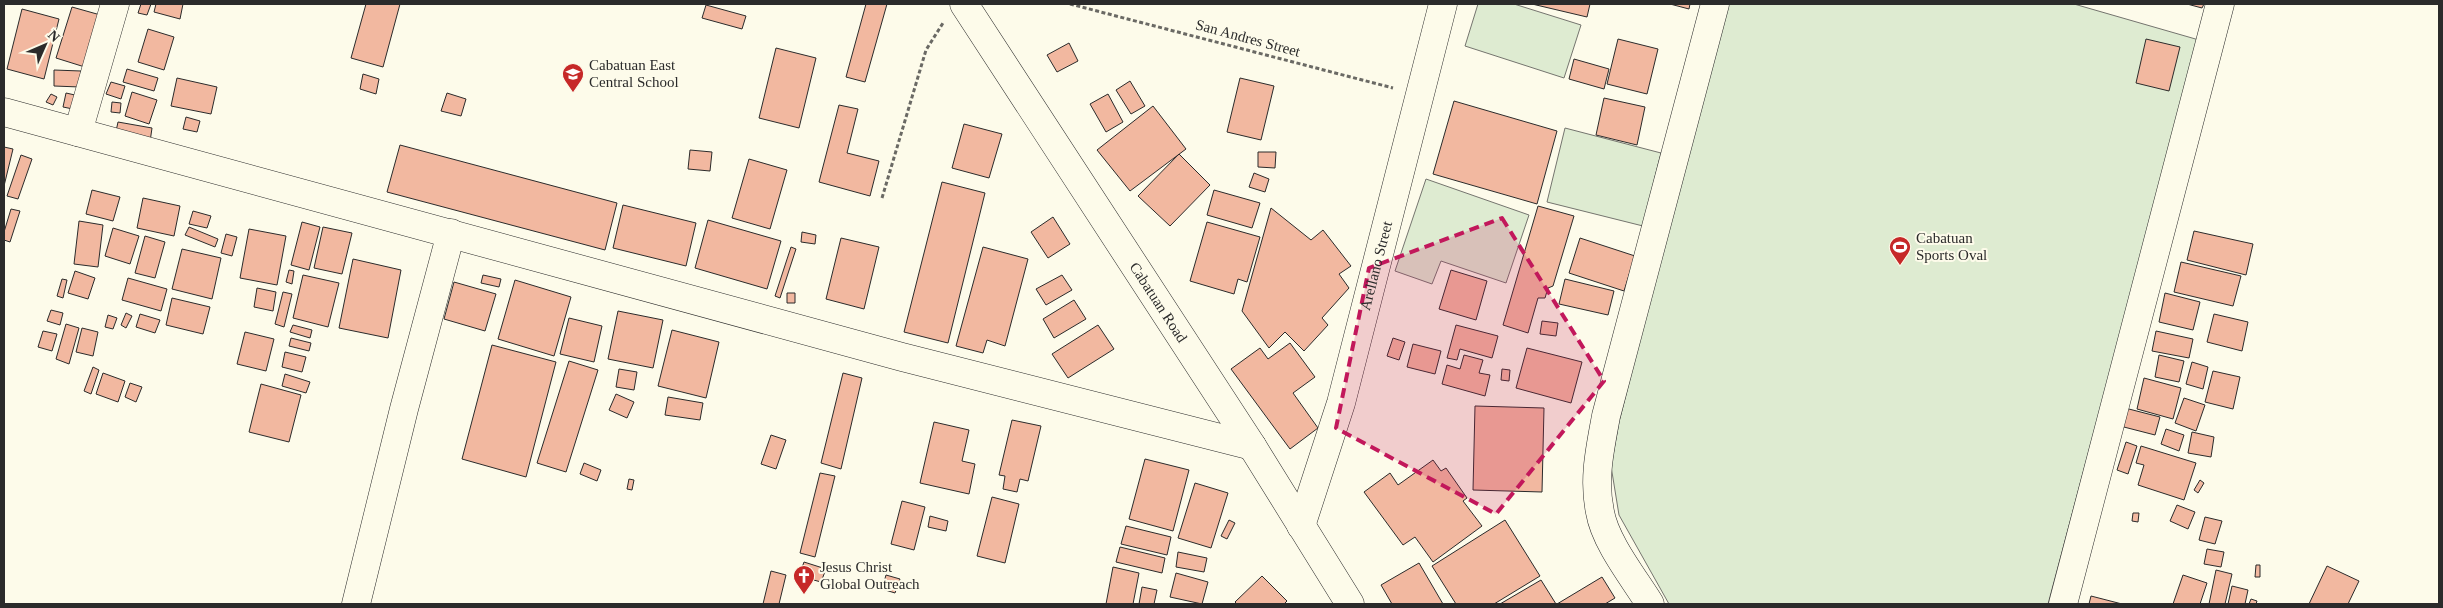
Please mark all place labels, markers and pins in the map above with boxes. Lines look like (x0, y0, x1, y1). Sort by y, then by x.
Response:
place label: Cabatuan East Central School (589, 57, 679, 90)
school or university icon: Cabatuan East Central School (561, 62, 585, 93)
place label: Cabatuan Sports Oval (1916, 230, 1987, 263)
sports icon: Cabatuan Sports Oval (1888, 235, 1912, 266)
place label: Jesus Christ Global Outreach (820, 559, 920, 592)
church icon: Jesus Christ Global Outreach (792, 564, 816, 595)

